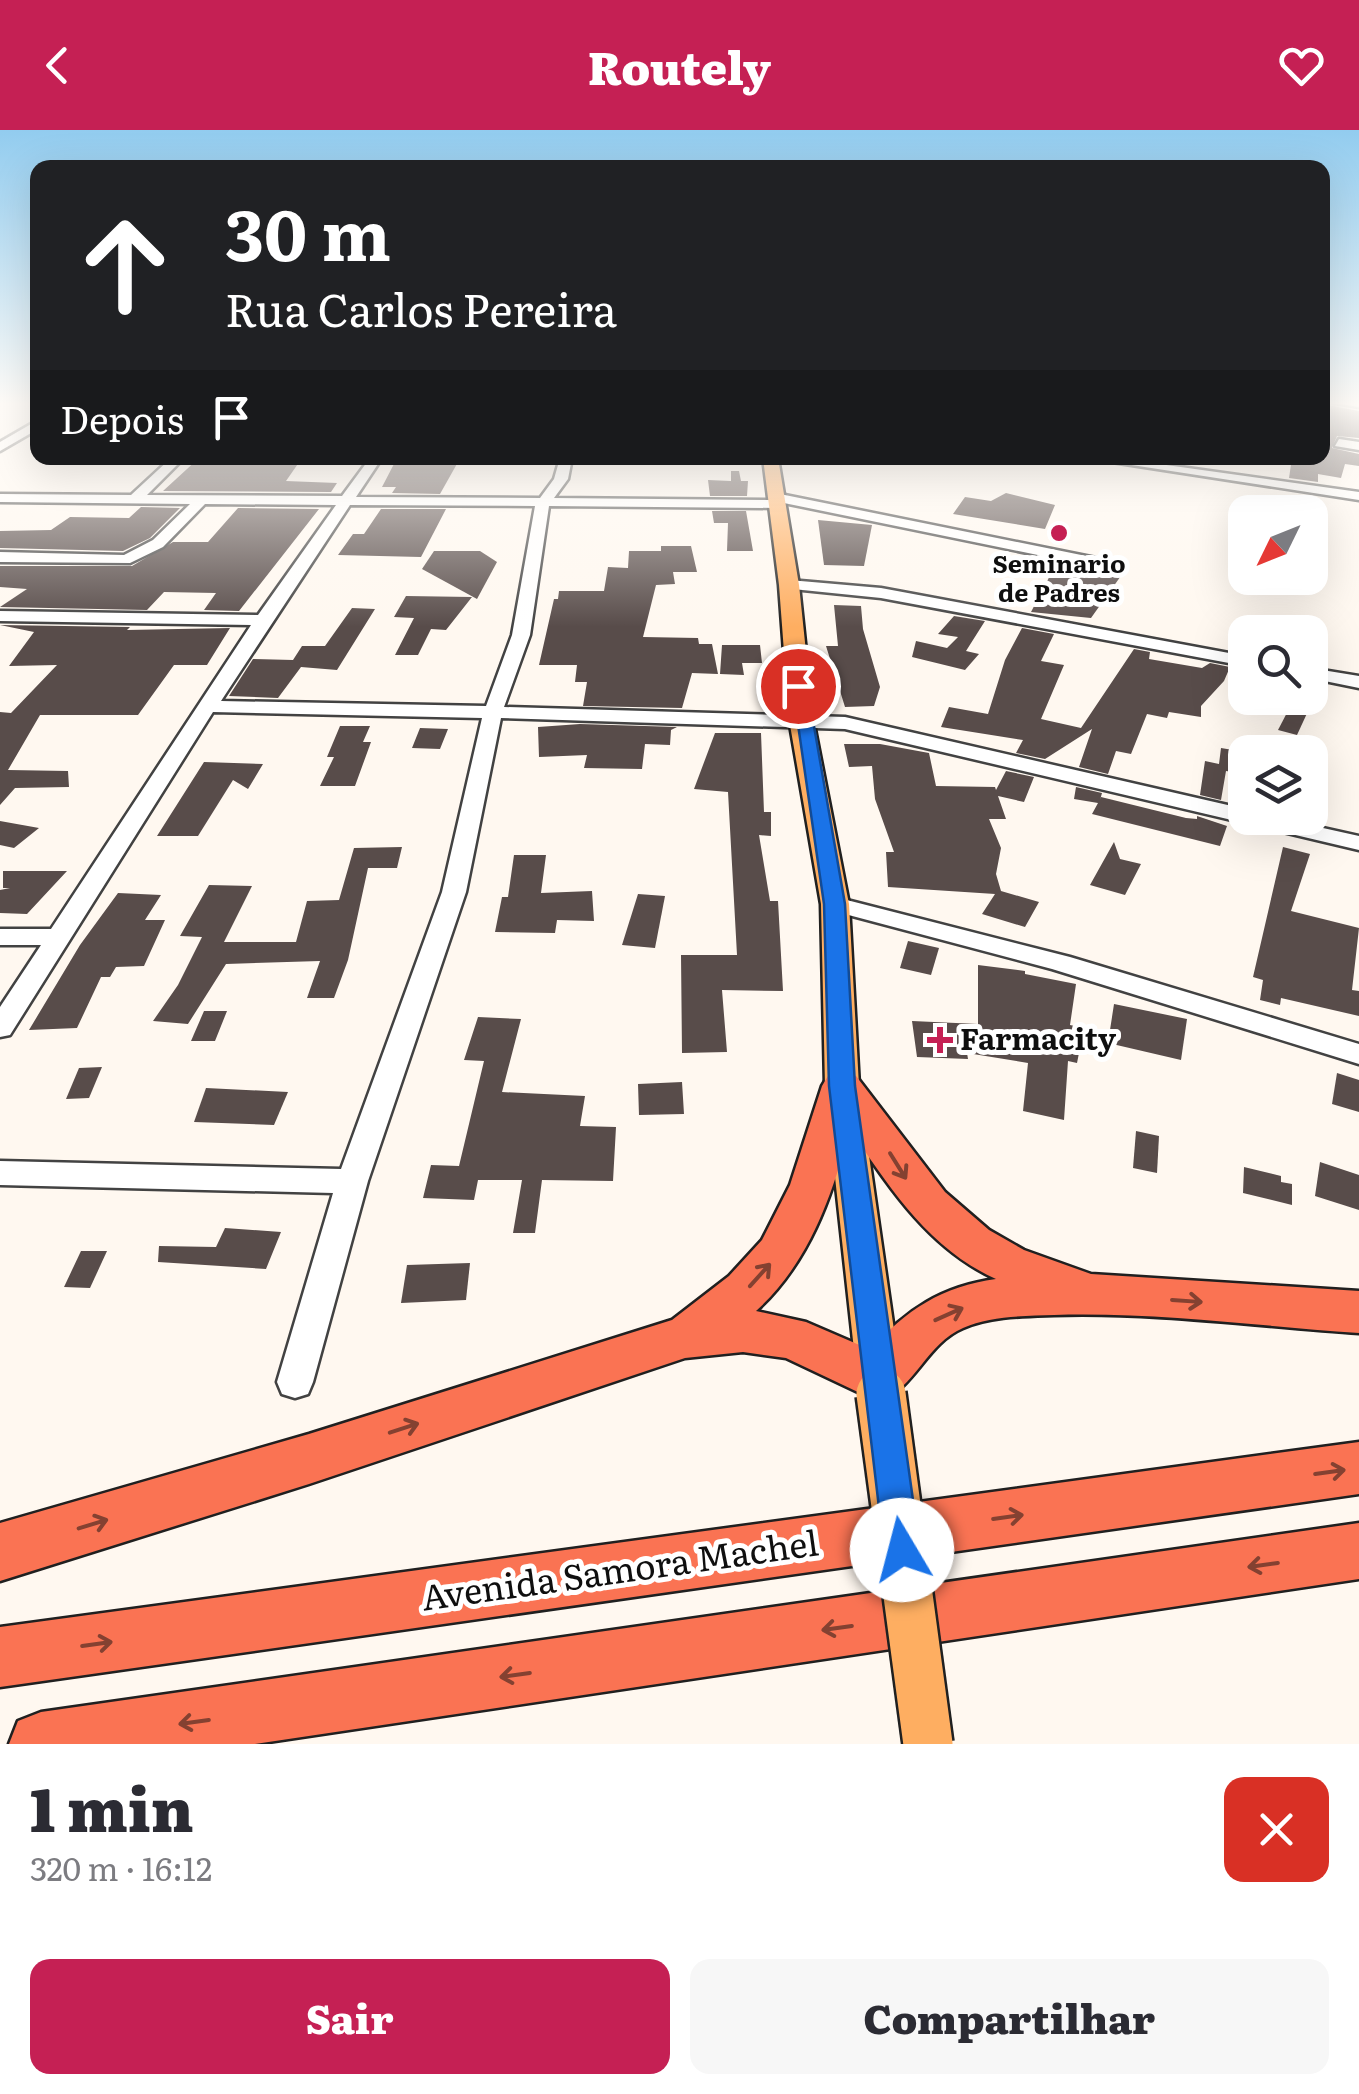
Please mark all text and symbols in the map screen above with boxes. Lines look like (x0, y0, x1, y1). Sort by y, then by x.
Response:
text: Routely (588, 32, 771, 99)
icon: back (30, 38, 85, 93)
icon: heart (1274, 38, 1329, 93)
text: 30 m (225, 179, 391, 283)
icon: ahead (60, 200, 190, 330)
text: Rua Carlos Pereira (225, 274, 617, 341)
text: Depois (60, 389, 184, 446)
icon: arrive (204, 390, 259, 445)
north arrow (1228, 495, 1328, 595)
map controls (1228, 495, 1328, 835)
marker: Seminario de Padres (1048, 522, 1070, 544)
place label: Seminario de Padres (993, 544, 1125, 610)
button: search (1228, 615, 1328, 715)
pin (756, 644, 841, 729)
icon: arrive (771, 659, 826, 714)
button: layers (1228, 735, 1328, 835)
place label: Farmacity (960, 1015, 1117, 1059)
marker: Farmacity (929, 1029, 951, 1051)
one-way arrow (888, 1151, 909, 1180)
one-way arrow (748, 1263, 771, 1288)
one-way arrow (1170, 1291, 1202, 1310)
one-way arrow (934, 1304, 964, 1322)
one-way arrow (388, 1418, 419, 1436)
one-way arrow (1313, 1462, 1345, 1480)
position arrow (850, 1498, 954, 1602)
one-way arrow (991, 1507, 1023, 1525)
one-way arrow (77, 1514, 109, 1532)
street label: Avenida Samora Machel (418, 1514, 821, 1622)
one-way arrow (1247, 1557, 1279, 1575)
one-way arrow (821, 1619, 854, 1637)
one-way arrow (80, 1634, 112, 1653)
one-way arrow (500, 1666, 532, 1684)
one-way arrow (178, 1713, 211, 1731)
text: 1 min (30, 1761, 194, 1850)
button: close (1224, 1777, 1329, 1882)
text: 320 m · 16:12 (30, 1843, 212, 1891)
button: Sair (30, 1959, 670, 2074)
button: Compartilhar (690, 1959, 1329, 2074)

